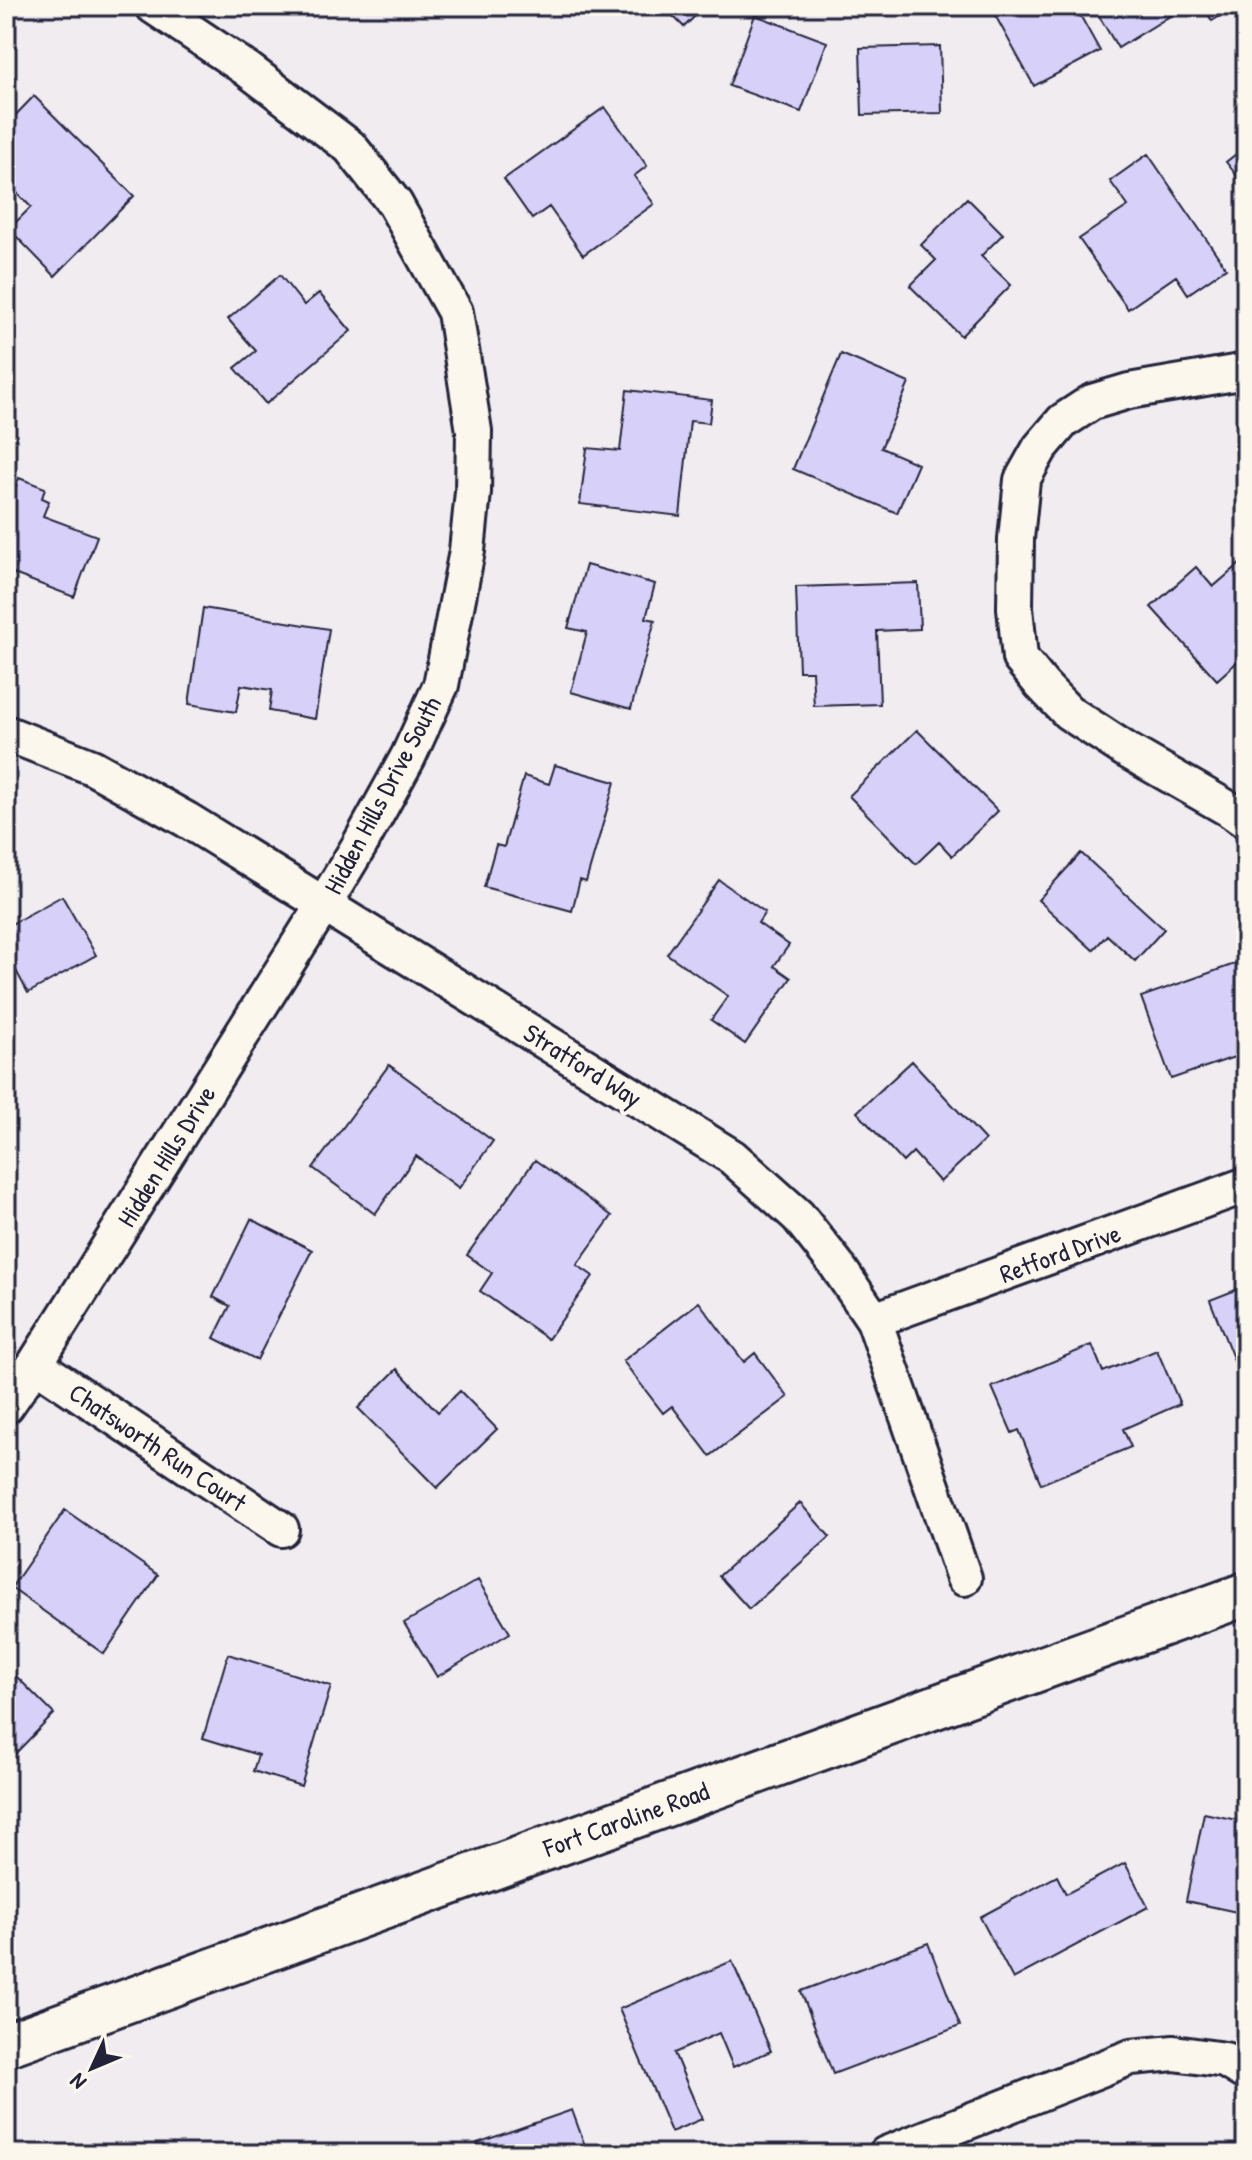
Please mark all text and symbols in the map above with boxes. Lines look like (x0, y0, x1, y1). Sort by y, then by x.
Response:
street label: Hidden Hills Drive South (315, 690, 449, 900)
street label: Stratford Way (517, 1015, 649, 1115)
street label: Hidden Hills Drive (109, 1079, 223, 1233)
street label: Retford Drive (995, 1215, 1125, 1291)
street label: Chatsworth Run Court (63, 1375, 254, 1520)
street label: Fort Caroline Road (538, 1773, 714, 1865)
north arrow (52, 2028, 132, 2108)
text: N (63, 2067, 92, 2097)

